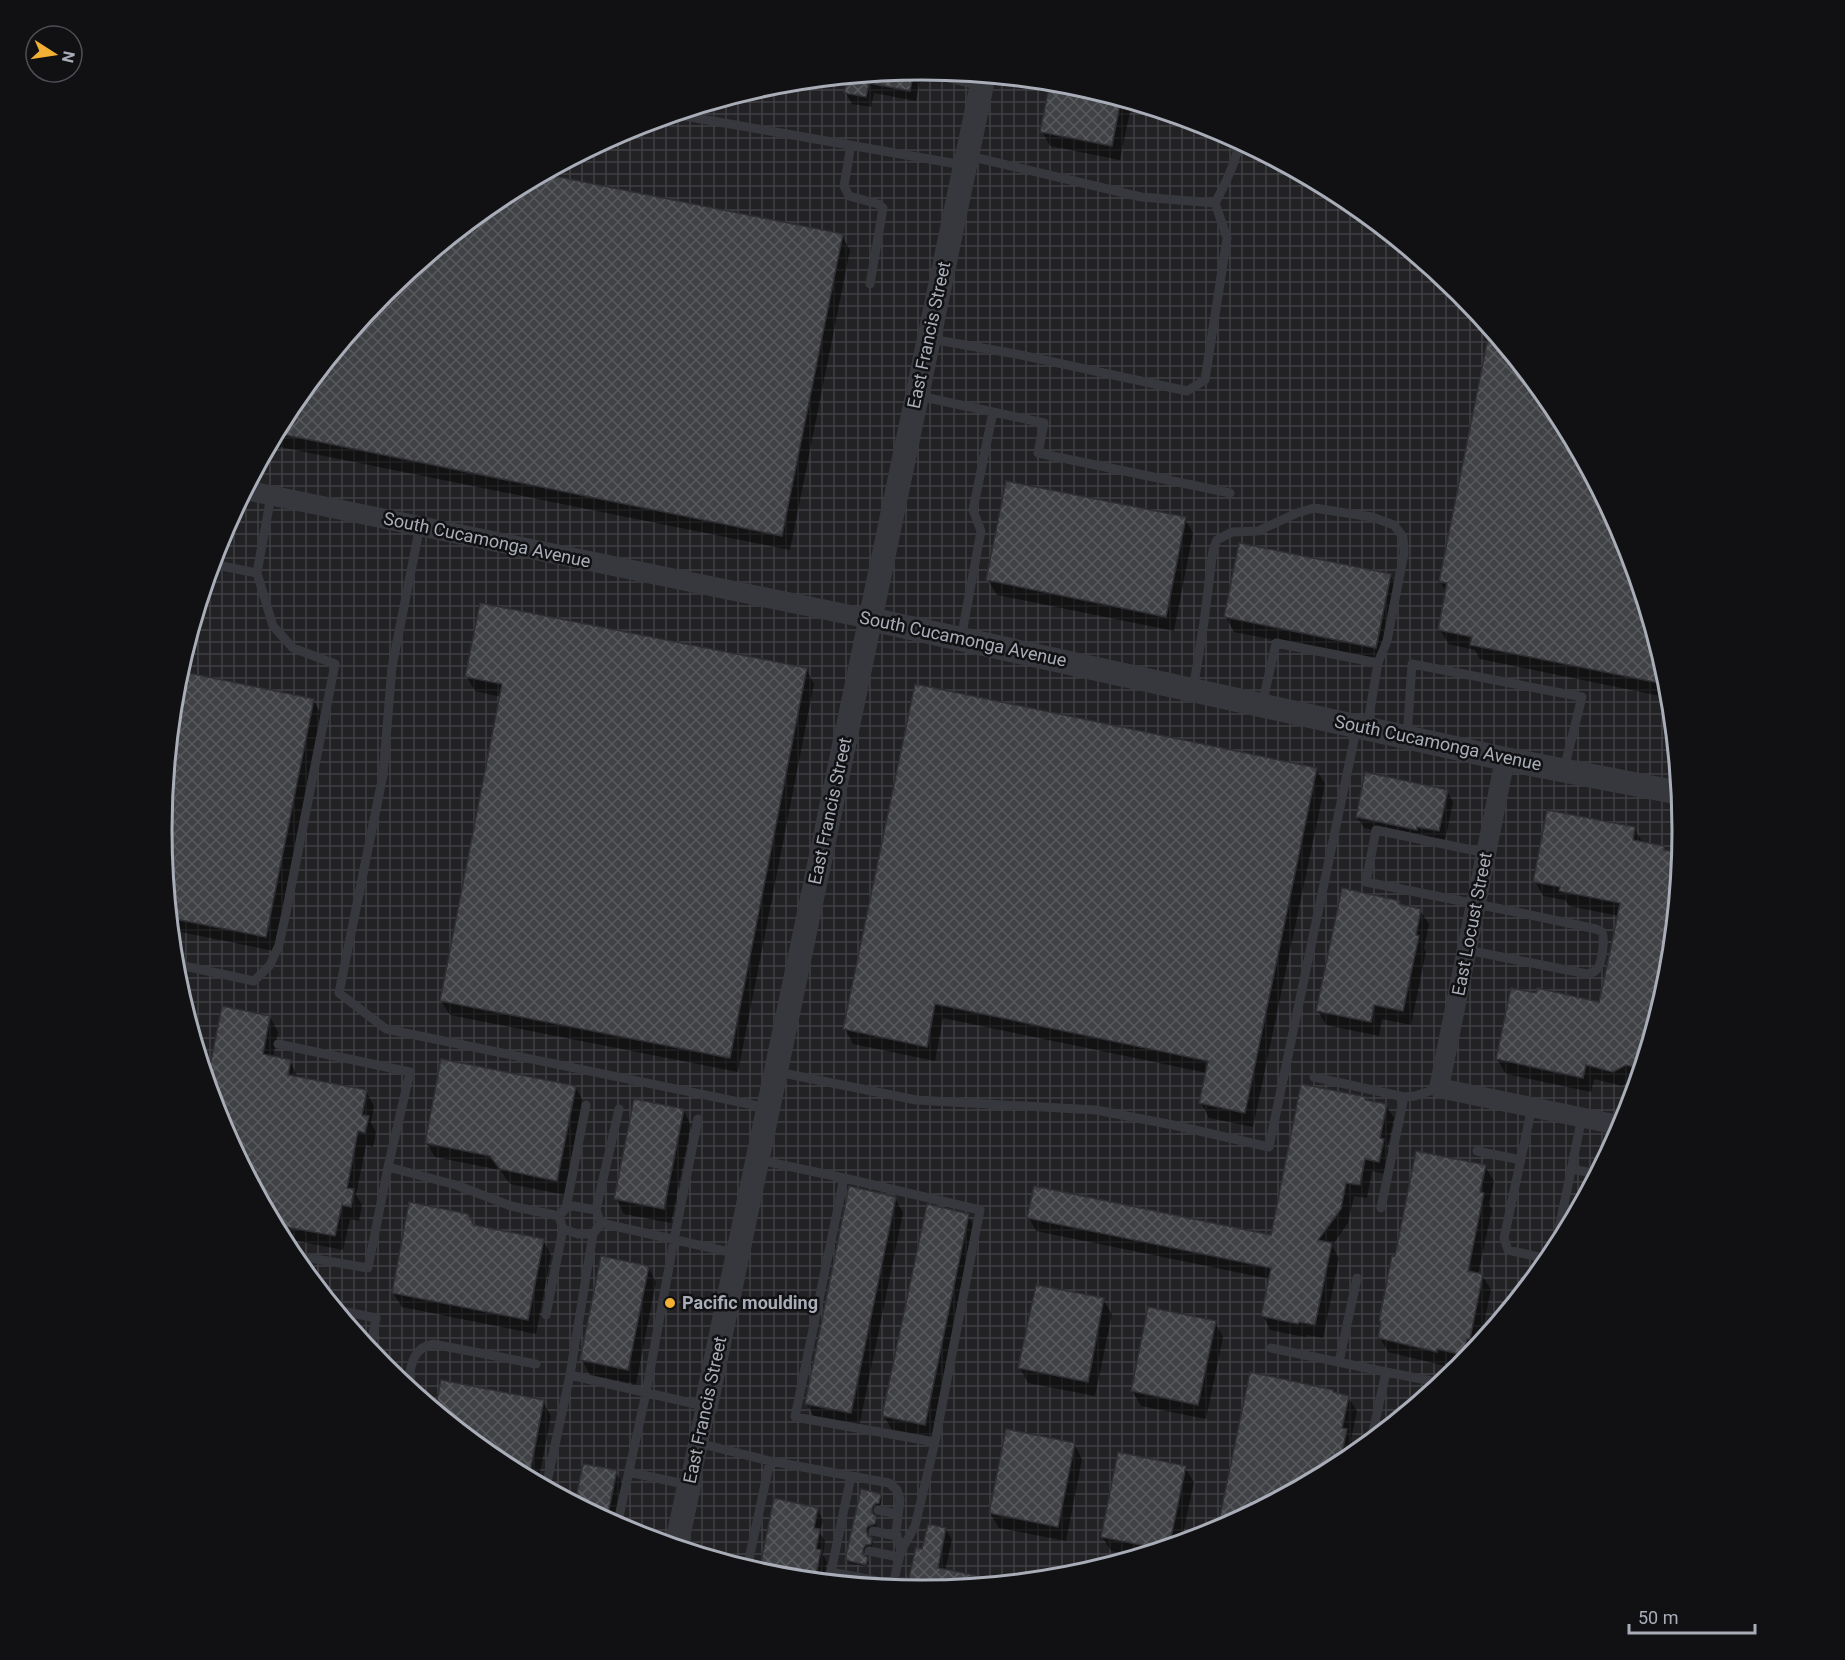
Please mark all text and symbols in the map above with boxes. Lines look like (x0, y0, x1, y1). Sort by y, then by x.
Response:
north arrow (24, 24, 84, 84)
text: N (58, 50, 79, 65)
street label: East Francis Street (903, 259, 954, 410)
street label: South Cucamonga Avenue (382, 507, 593, 572)
street label: South Cucamonga Avenue (858, 606, 1069, 671)
street label: South Cucamonga Avenue (1333, 710, 1544, 775)
street label: East Francis Street (804, 735, 855, 886)
street label: East Locust Street (1447, 850, 1496, 998)
place label: Pacific moulding (682, 1292, 818, 1313)
marker: Pacific moulding (663, 1296, 677, 1310)
street label: East Francis Street (679, 1334, 730, 1485)
scale bar (1629, 1597, 1755, 1635)
text: 50 m (1638, 1607, 1678, 1628)

